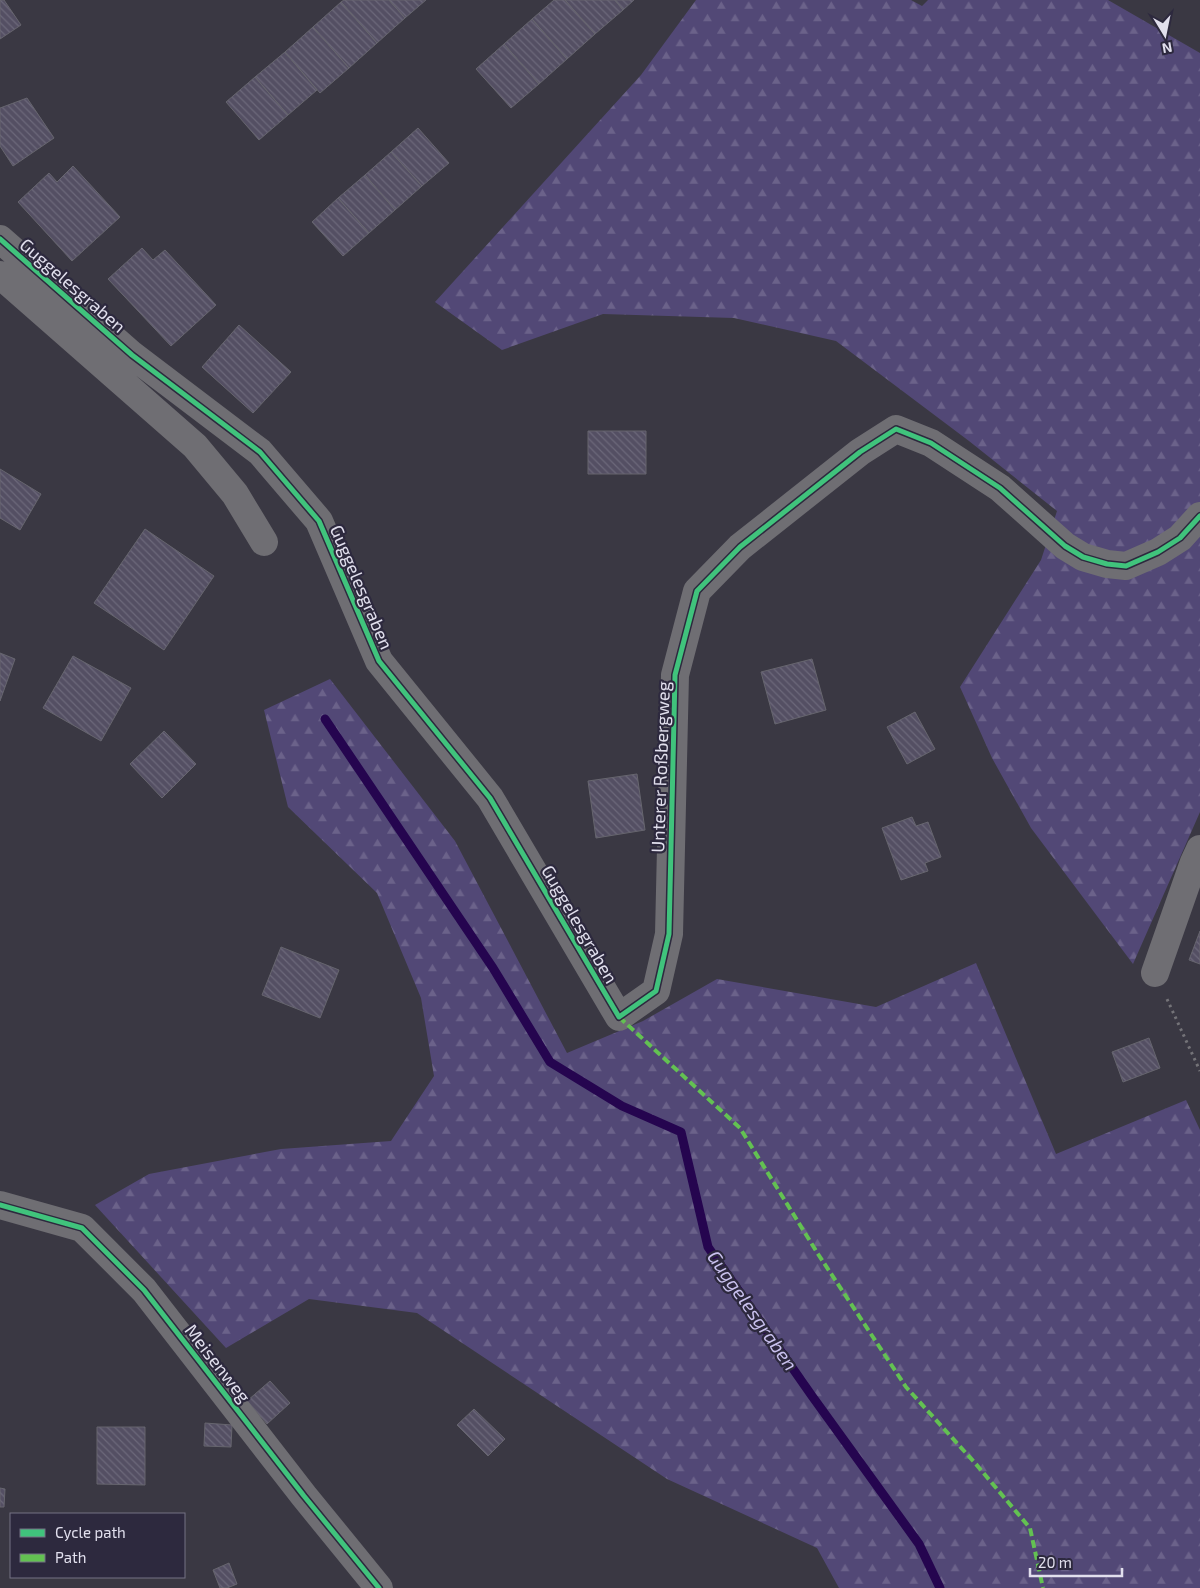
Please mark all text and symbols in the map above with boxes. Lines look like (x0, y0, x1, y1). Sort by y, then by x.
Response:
north arrow (1140, 10, 1190, 60)
text: N (1161, 39, 1174, 58)
street label: Guggelesgraben (16, 233, 130, 337)
street label: Guggelesgraben (326, 522, 398, 652)
street label: Unterer Roßbergweg (646, 681, 674, 853)
street label: Guggelesgraben (537, 861, 623, 987)
water label: Guggelesgraben (703, 1246, 803, 1374)
street label: Meisenweg (180, 1319, 256, 1407)
legend (10, 1513, 185, 1578)
text: Cycle path (55, 1523, 126, 1541)
scale bar (1030, 1546, 1122, 1578)
text: Path (55, 1548, 86, 1566)
text: 20 m (1038, 1553, 1072, 1571)

